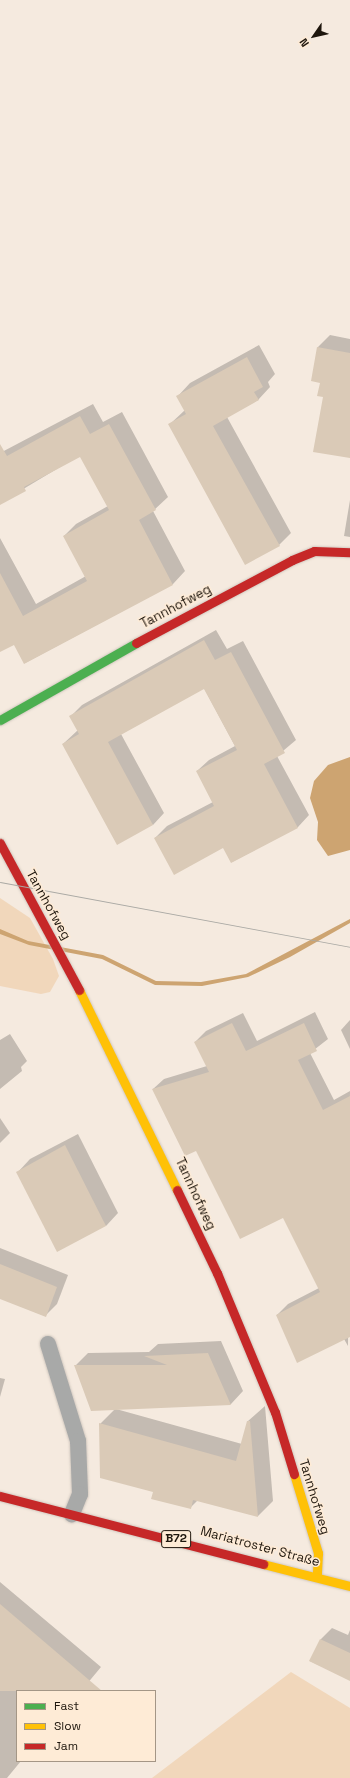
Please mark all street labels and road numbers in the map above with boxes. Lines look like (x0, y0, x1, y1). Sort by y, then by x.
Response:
street label: Tannhofweg (138, 582, 214, 632)
street label: Tannhofweg (22, 867, 74, 943)
street label: Tannhofweg (172, 1155, 218, 1233)
street label: Tannhofweg (295, 1458, 333, 1536)
street label: Mariatroster Straße (199, 1524, 321, 1570)
road number: B72 (161, 1529, 191, 1549)

